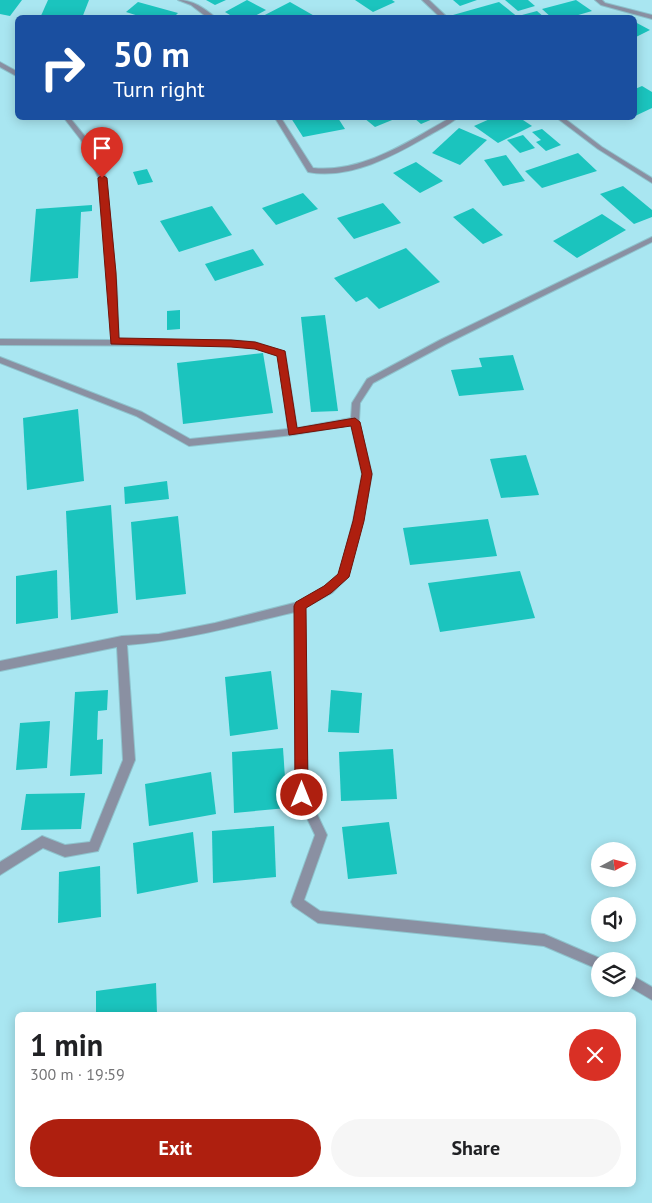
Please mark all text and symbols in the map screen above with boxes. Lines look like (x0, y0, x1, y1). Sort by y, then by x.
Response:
text: 50 m (113, 31, 190, 77)
icon: right (30, 35, 95, 100)
text: Turn right (113, 75, 205, 103)
pin (81, 127, 123, 178)
icon: arrive (88, 134, 116, 162)
position arrow (275, 768, 327, 820)
north arrow (591, 842, 636, 888)
map controls (591, 842, 636, 997)
button: sound (591, 897, 636, 942)
button: layers (591, 952, 636, 997)
text: 1 min (30, 1025, 103, 1064)
button: close (569, 1029, 621, 1081)
text: 300 m · 19:59 (30, 1064, 125, 1084)
button: Exit (30, 1119, 321, 1177)
button: Share (331, 1119, 621, 1177)

